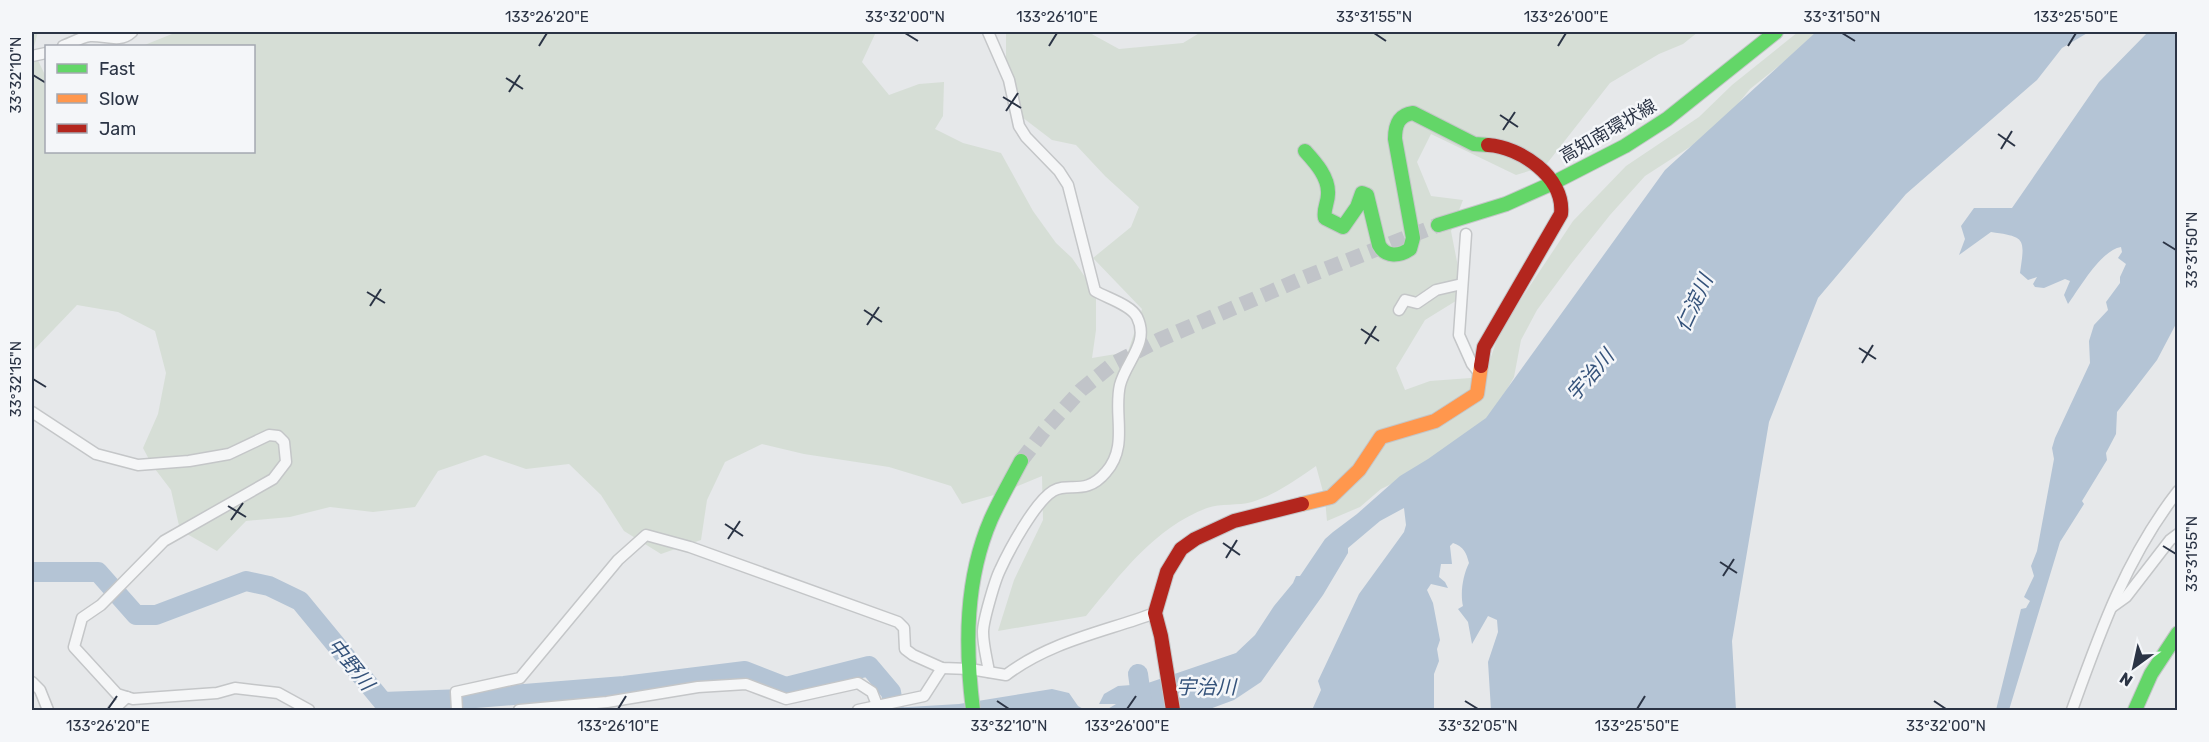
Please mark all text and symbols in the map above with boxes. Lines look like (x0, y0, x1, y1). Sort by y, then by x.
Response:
text: 133°26'20"E (505, 8, 589, 26)
text: 33°32'00"N (865, 8, 945, 26)
text: 133°26'10"E (1016, 8, 1098, 26)
text: 33°31'55"N (1336, 8, 1412, 26)
text: 133°26'00"E (1524, 8, 1608, 26)
text: 33°31'50"N (1804, 8, 1880, 26)
text: 133°25'50"E (2034, 8, 2118, 26)
text: 33°32'10"N (7, 37, 25, 113)
legend (45, 45, 255, 153)
text: Fast (99, 58, 135, 80)
text: Slow (99, 88, 139, 110)
street label: 高知南環状線 (1556, 94, 1660, 168)
text: Jam (99, 118, 136, 140)
text: 33°31'50"N (2183, 212, 2201, 288)
water label: 仁淀川 (1670, 269, 1718, 335)
text: 33°32'15"N (7, 341, 25, 417)
water label: 宇治川 (1561, 343, 1620, 406)
text: 33°31'55"N (2183, 516, 2201, 592)
water label: 中野川 (323, 633, 380, 696)
north arrow (2104, 637, 2164, 697)
text: N (2116, 668, 2136, 690)
water label: 宇治川 (1176, 675, 1238, 699)
text: 133°26'20"E (66, 717, 150, 735)
text: 133°26'10"E (577, 717, 659, 735)
text: 33°32'10"N (971, 717, 1047, 735)
text: 133°26'00"E (1085, 717, 1169, 735)
text: 33°32'05"N (1438, 717, 1518, 735)
text: 133°25'50"E (1595, 717, 1679, 735)
text: 33°32'00"N (1906, 717, 1986, 735)

